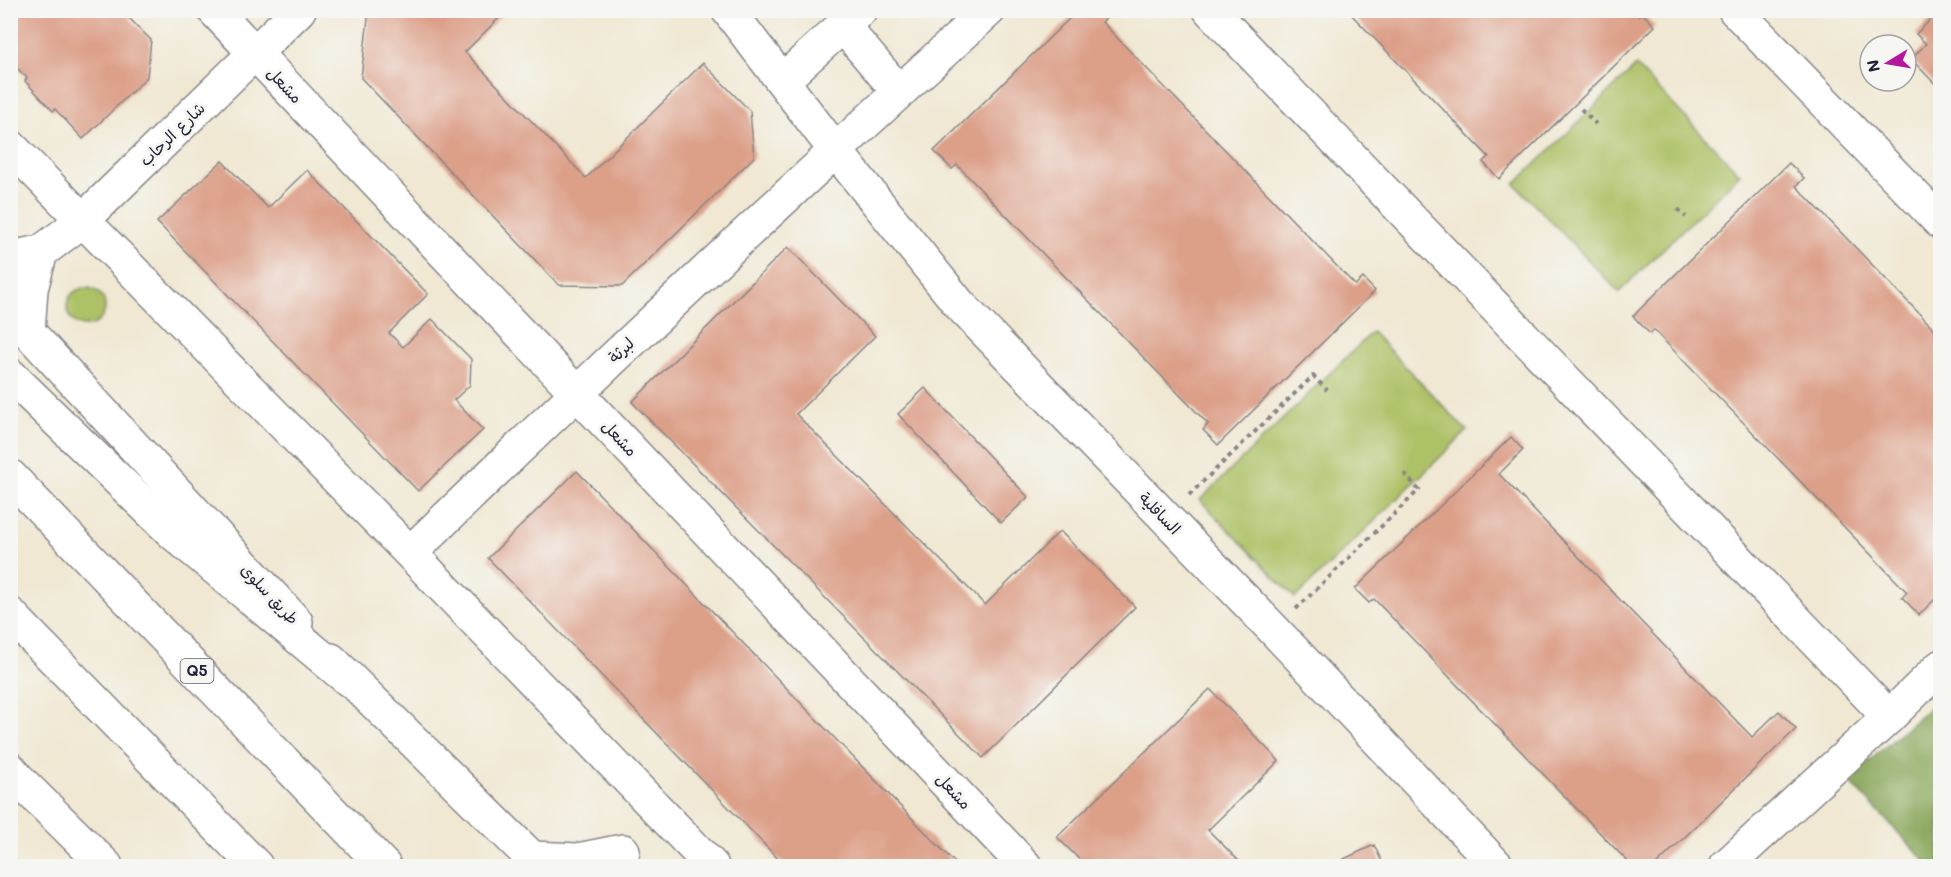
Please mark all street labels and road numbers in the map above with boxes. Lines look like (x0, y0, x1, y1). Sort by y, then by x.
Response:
street label: مشعل (263, 62, 308, 107)
street label: شارع الرحاب (134, 97, 210, 172)
street label: لبرثة (603, 332, 638, 367)
street label: مشعل (598, 415, 643, 460)
street label: السافلية (1135, 487, 1186, 538)
street label: طريق سلوى (236, 559, 304, 629)
road number: Q5 (180, 659, 214, 683)
street label: مشعل (932, 768, 977, 813)

